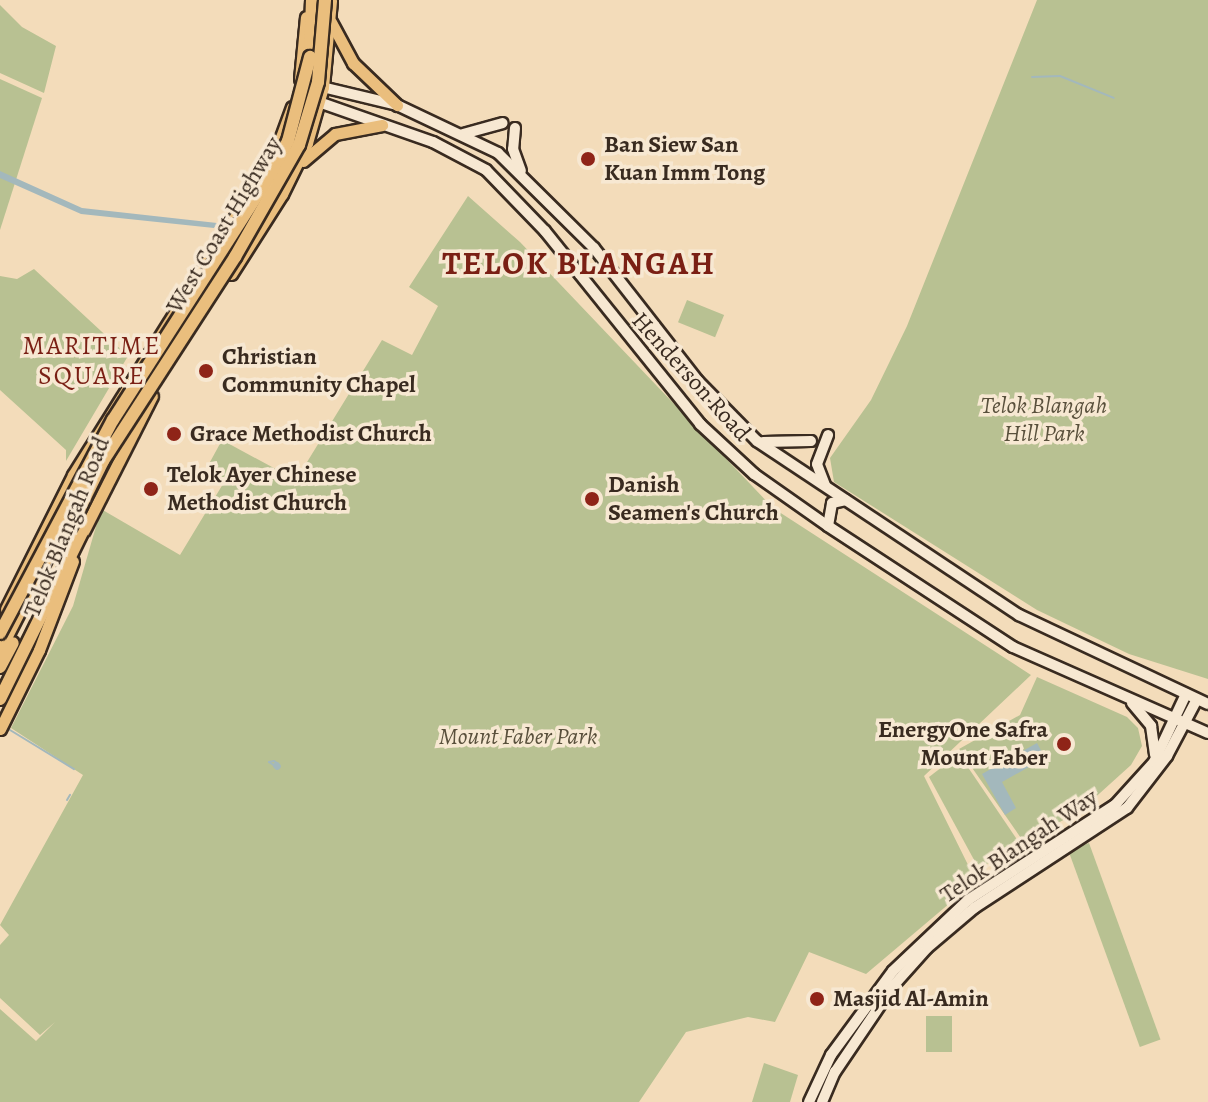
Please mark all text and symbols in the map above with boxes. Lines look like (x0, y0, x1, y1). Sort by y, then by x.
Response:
place label: Ban Siew San Kuan Imm Tong (604, 131, 765, 187)
street label: West Coast Highway (160, 132, 288, 318)
marker: Ban Siew San Kuan Imm Tong (579, 150, 597, 168)
district label: TELOK BLANGAH (442, 244, 716, 282)
street label: Henderson Road (625, 306, 757, 448)
district label: MARITIME SQUARE (23, 330, 161, 392)
place label: Christian Community Chapel (222, 343, 416, 399)
marker: Christian Community Chapel (197, 362, 215, 380)
park label: Telok Blangah Hill Park (981, 392, 1107, 448)
place label: Grace Methodist Church (190, 420, 432, 448)
marker: Grace Methodist Church (165, 425, 183, 443)
street label: Telok Blangah Road (18, 433, 116, 621)
place label: Telok Ayer Chinese Methodist Church (167, 461, 356, 517)
place label: Danish Seamen's Church (608, 471, 779, 527)
marker: Telok Ayer Chinese Methodist Church (142, 480, 160, 498)
marker: Danish Seamen's Church (583, 490, 601, 508)
place label: EnergyOne Safra Mount Faber (878, 716, 1048, 772)
park label: Mount Faber Park (439, 723, 597, 751)
marker: EnergyOne Safra Mount Faber (1055, 735, 1073, 753)
street label: Telok Blangah Way (935, 783, 1103, 909)
place label: Masjid Al-Amin (833, 985, 989, 1013)
marker: Masjid Al-Amin (808, 990, 826, 1008)

